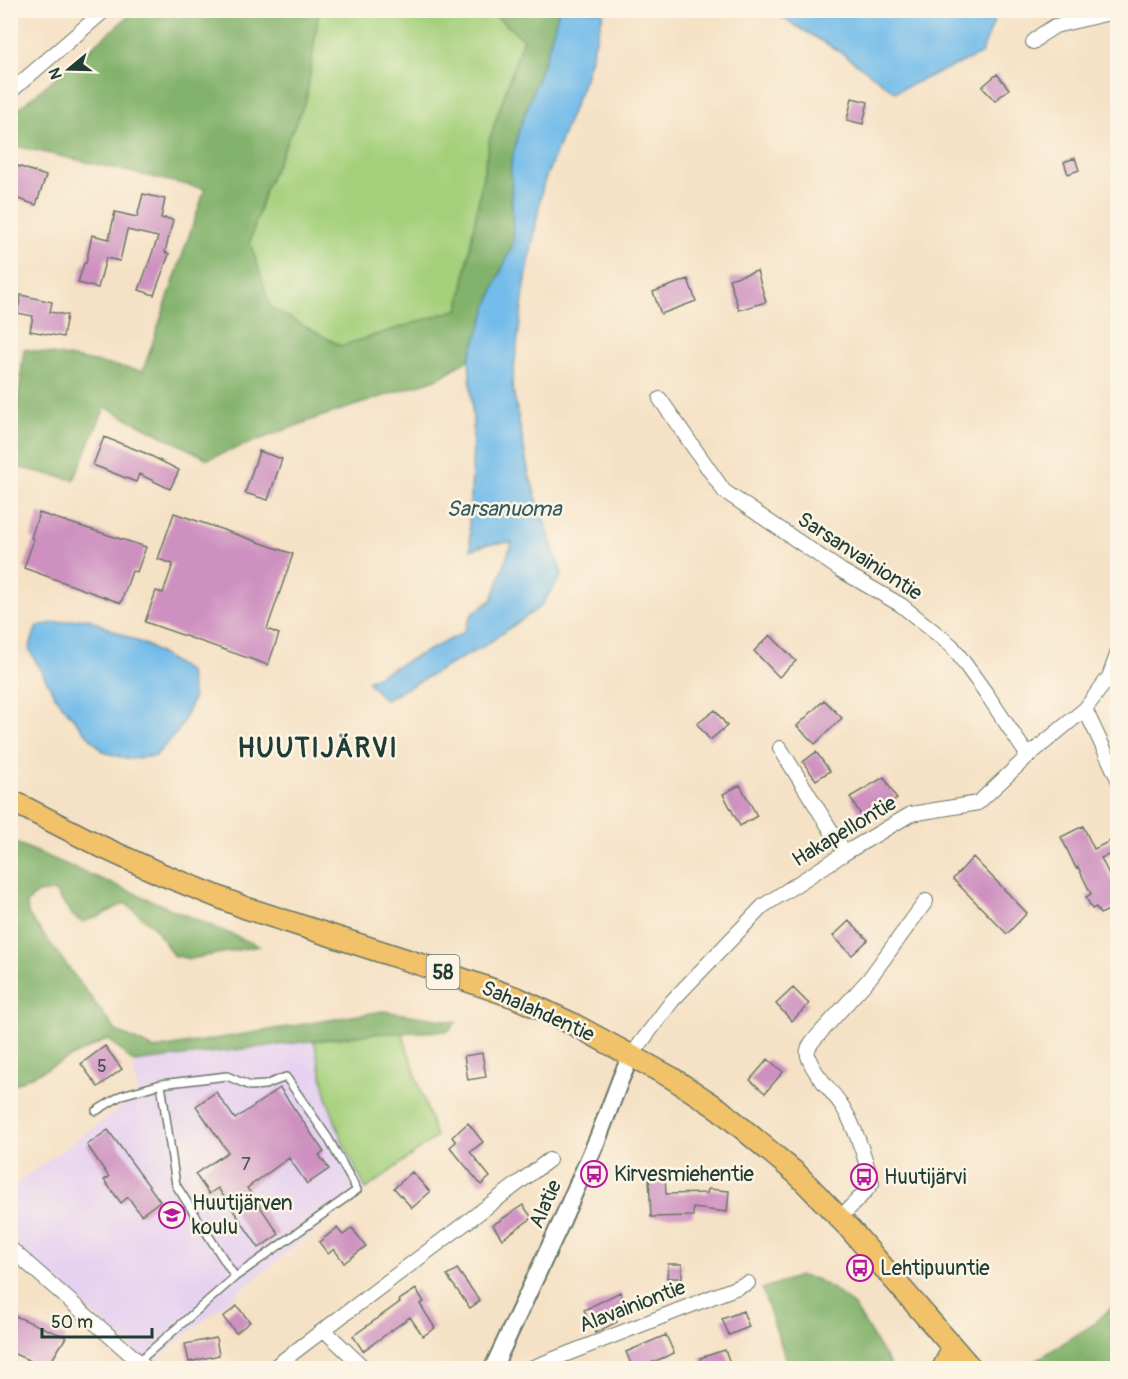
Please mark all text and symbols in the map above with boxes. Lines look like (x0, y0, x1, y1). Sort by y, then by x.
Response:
north arrow (39, 39, 99, 99)
text: N (44, 65, 67, 82)
water label: Sarsanuoma (447, 495, 563, 523)
street label: Sarsanvainiontie (792, 506, 928, 607)
district label: HUUTIJÄRVI (238, 732, 398, 765)
street label: Hakapellontie (787, 789, 902, 873)
road number: 58 (426, 955, 460, 989)
street label: Sahalahdentie (477, 975, 599, 1049)
house number: 5 (97, 1055, 107, 1078)
house number: 7 (241, 1153, 251, 1176)
bus stop icon: Kirvesmiehentie (579, 1159, 609, 1189)
place label: Kirvesmiehentie (614, 1161, 754, 1188)
bus stop icon: Huutijärvi (849, 1162, 879, 1192)
place label: Huutijärvi (884, 1164, 967, 1191)
street label: Alatie (523, 1175, 568, 1233)
place label: Huutijärven koulu (192, 1190, 293, 1241)
school or university icon: Huutijärven koulu (157, 1200, 187, 1230)
bus stop icon: Lehtipuuntie (845, 1253, 875, 1283)
place label: Lehtipuuntie (880, 1255, 990, 1282)
street label: Alavainiontie (575, 1274, 690, 1339)
scale bar (42, 1301, 152, 1339)
text: 50 m (51, 1311, 93, 1334)

